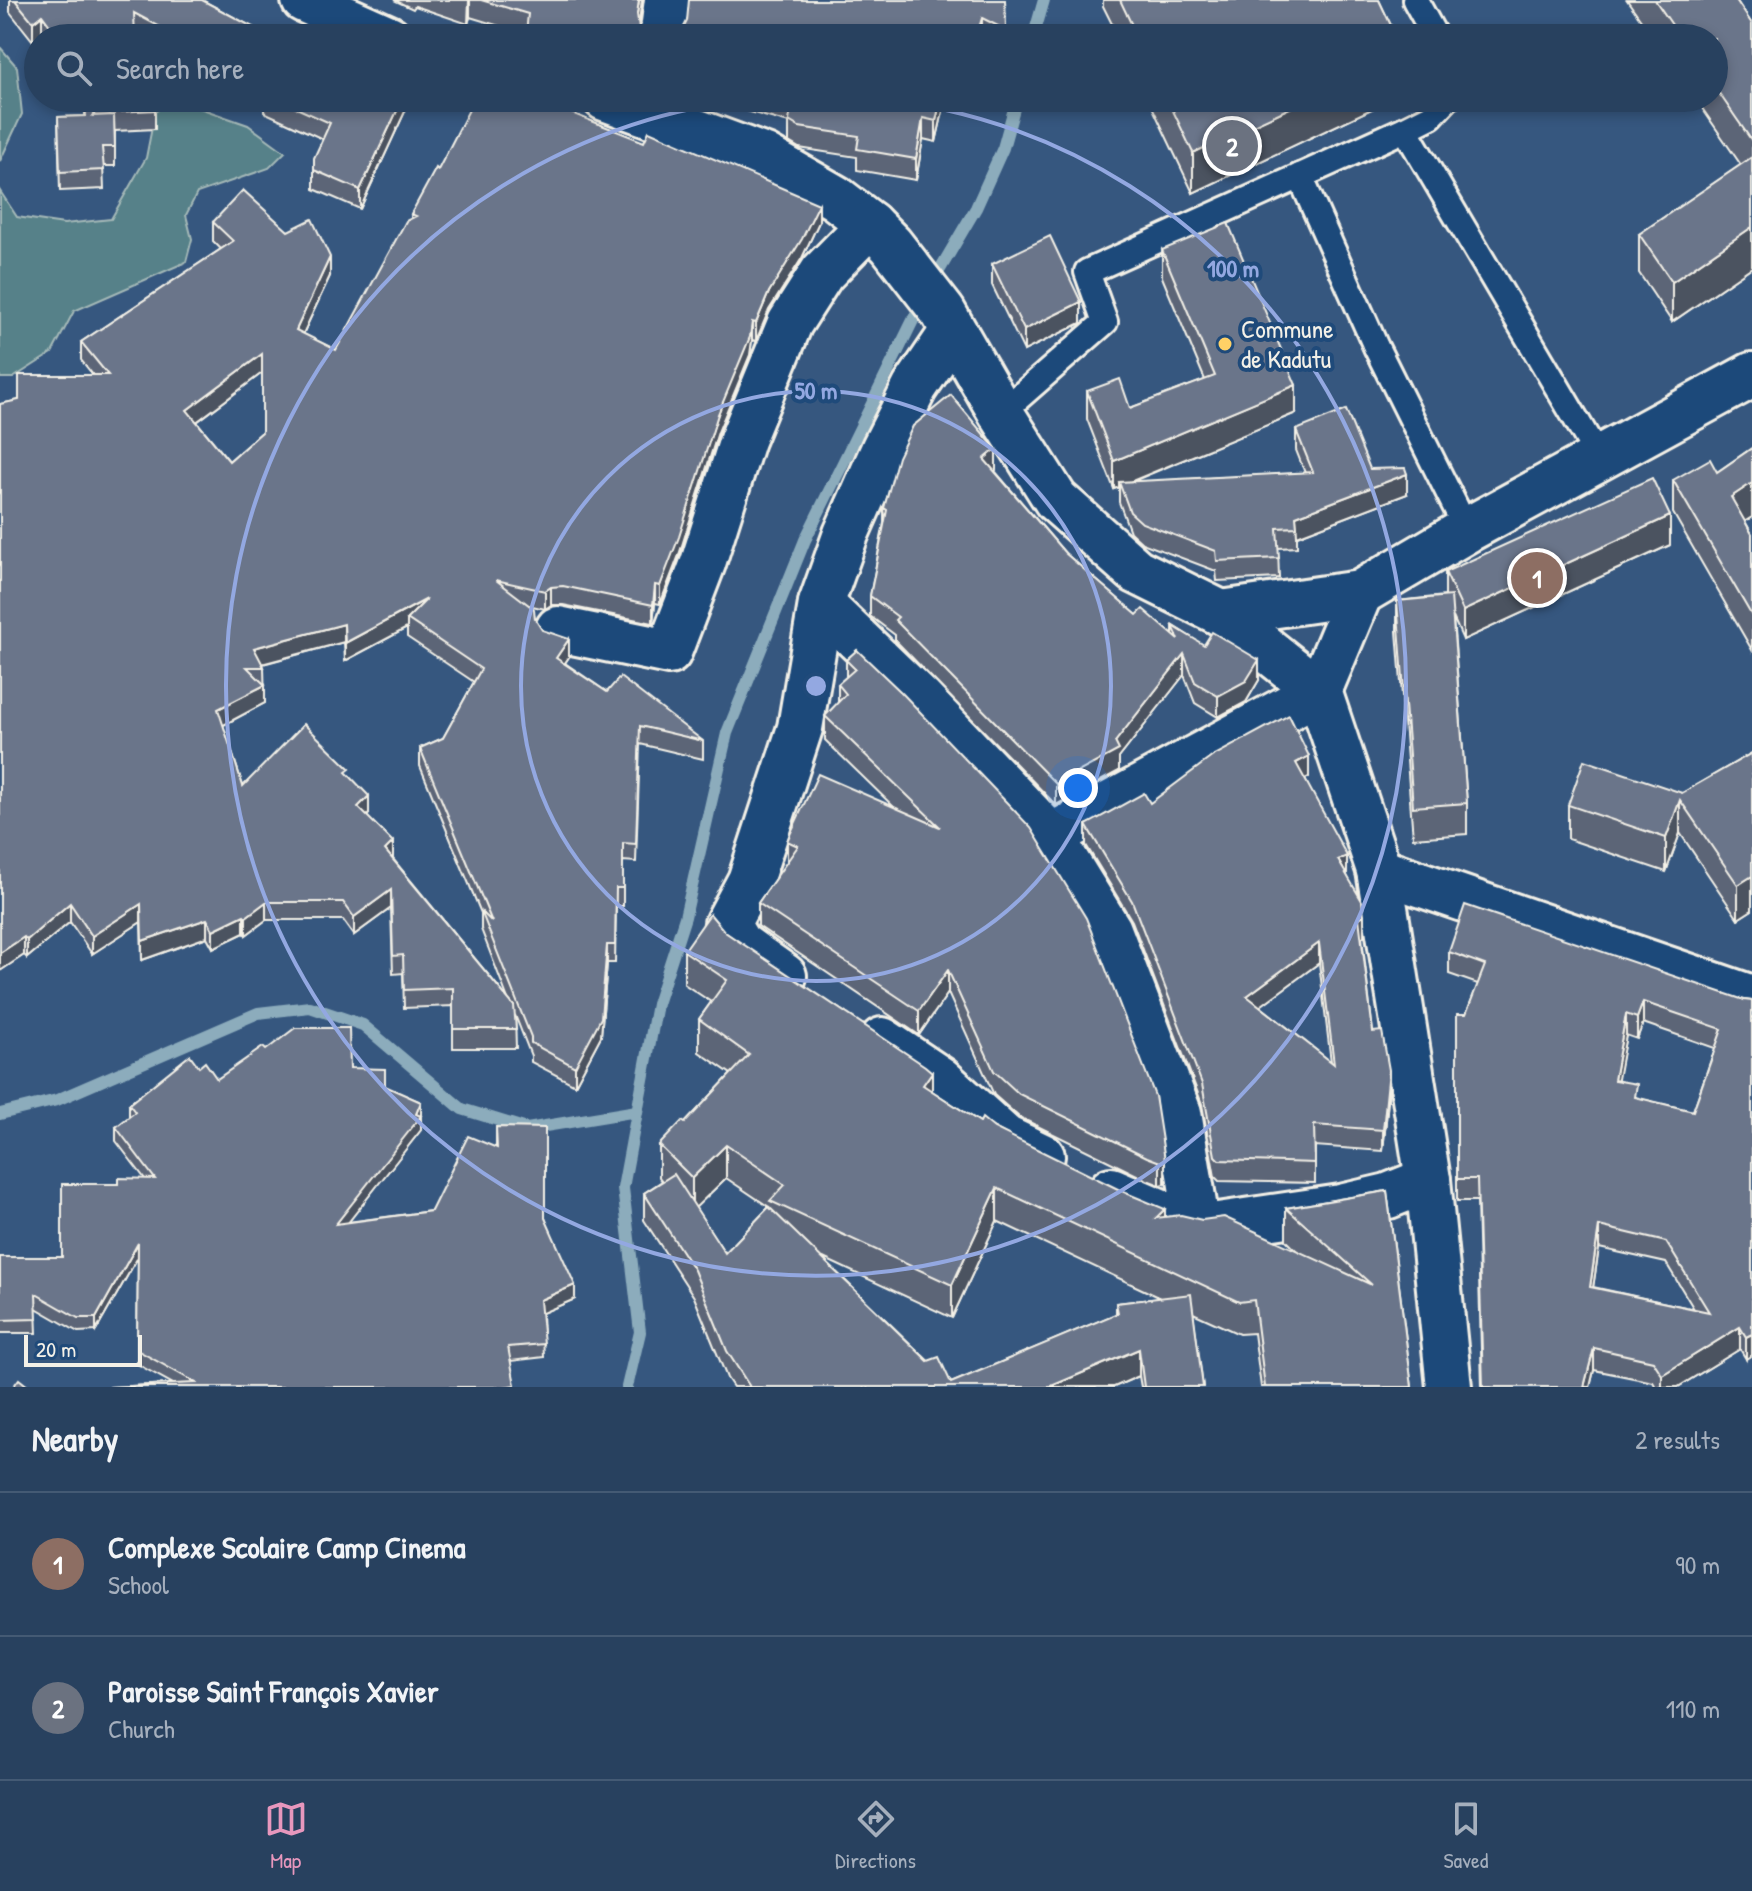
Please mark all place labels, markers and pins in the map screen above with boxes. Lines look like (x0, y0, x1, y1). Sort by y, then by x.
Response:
pin: 2 (1206, 116, 1258, 176)
place label: Commune de Kadutu (1241, 311, 1334, 376)
marker: Commune de Kadutu (1216, 335, 1234, 353)
pin: 1 (1511, 548, 1563, 608)
centre of rings (802, 672, 830, 700)

